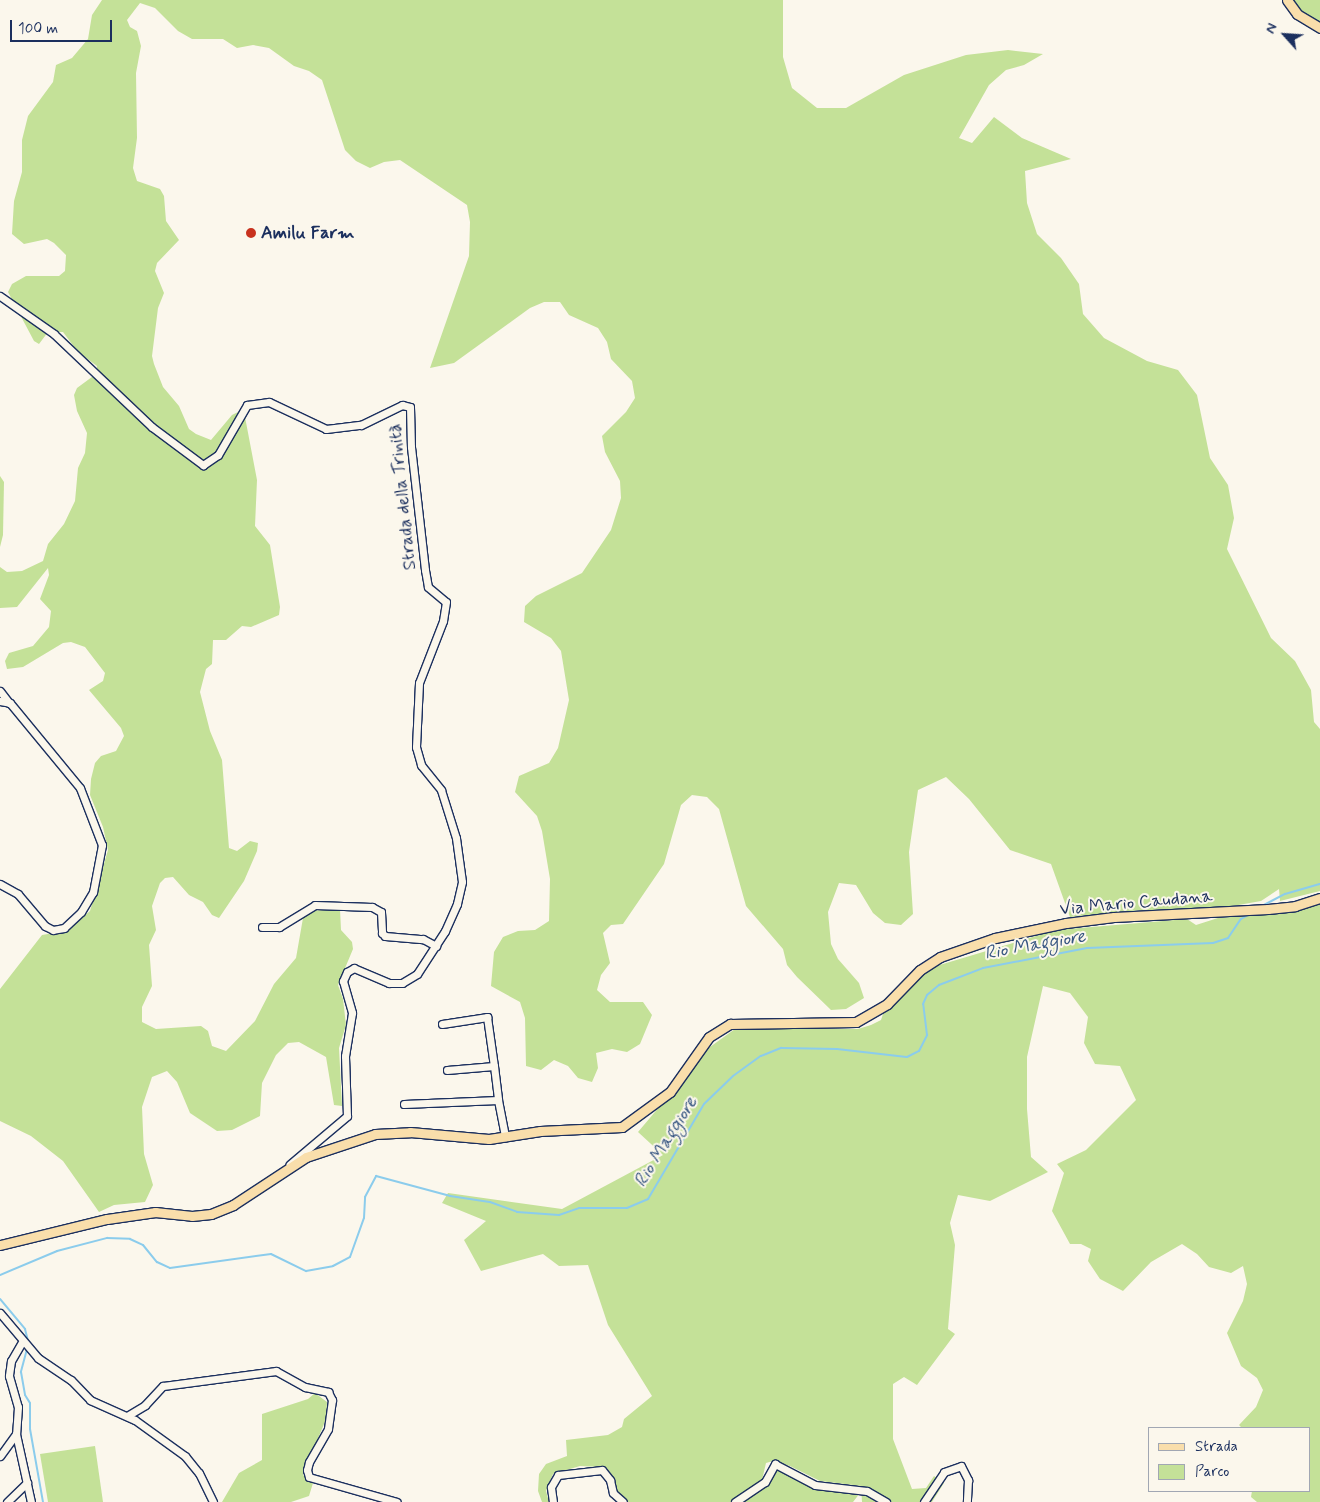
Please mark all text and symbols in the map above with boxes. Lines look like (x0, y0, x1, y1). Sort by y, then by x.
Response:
scale bar (12, 10, 115, 42)
north arrow (1260, 10, 1310, 60)
text: 100 m (18, 19, 58, 39)
text: N (1261, 20, 1282, 37)
place label: Amilu Farm (261, 222, 355, 244)
marker: Amilu Farm (245, 227, 257, 239)
street label: Strada della Trinità (384, 420, 422, 574)
street label: Via Mario Caudana (1061, 886, 1211, 920)
water label: Rio Maggiore (983, 925, 1087, 965)
water label: Rio Maggiore (629, 1093, 703, 1191)
legend (1148, 1427, 1310, 1492)
text: Strada (1195, 1437, 1238, 1457)
text: Parco (1195, 1462, 1229, 1482)

